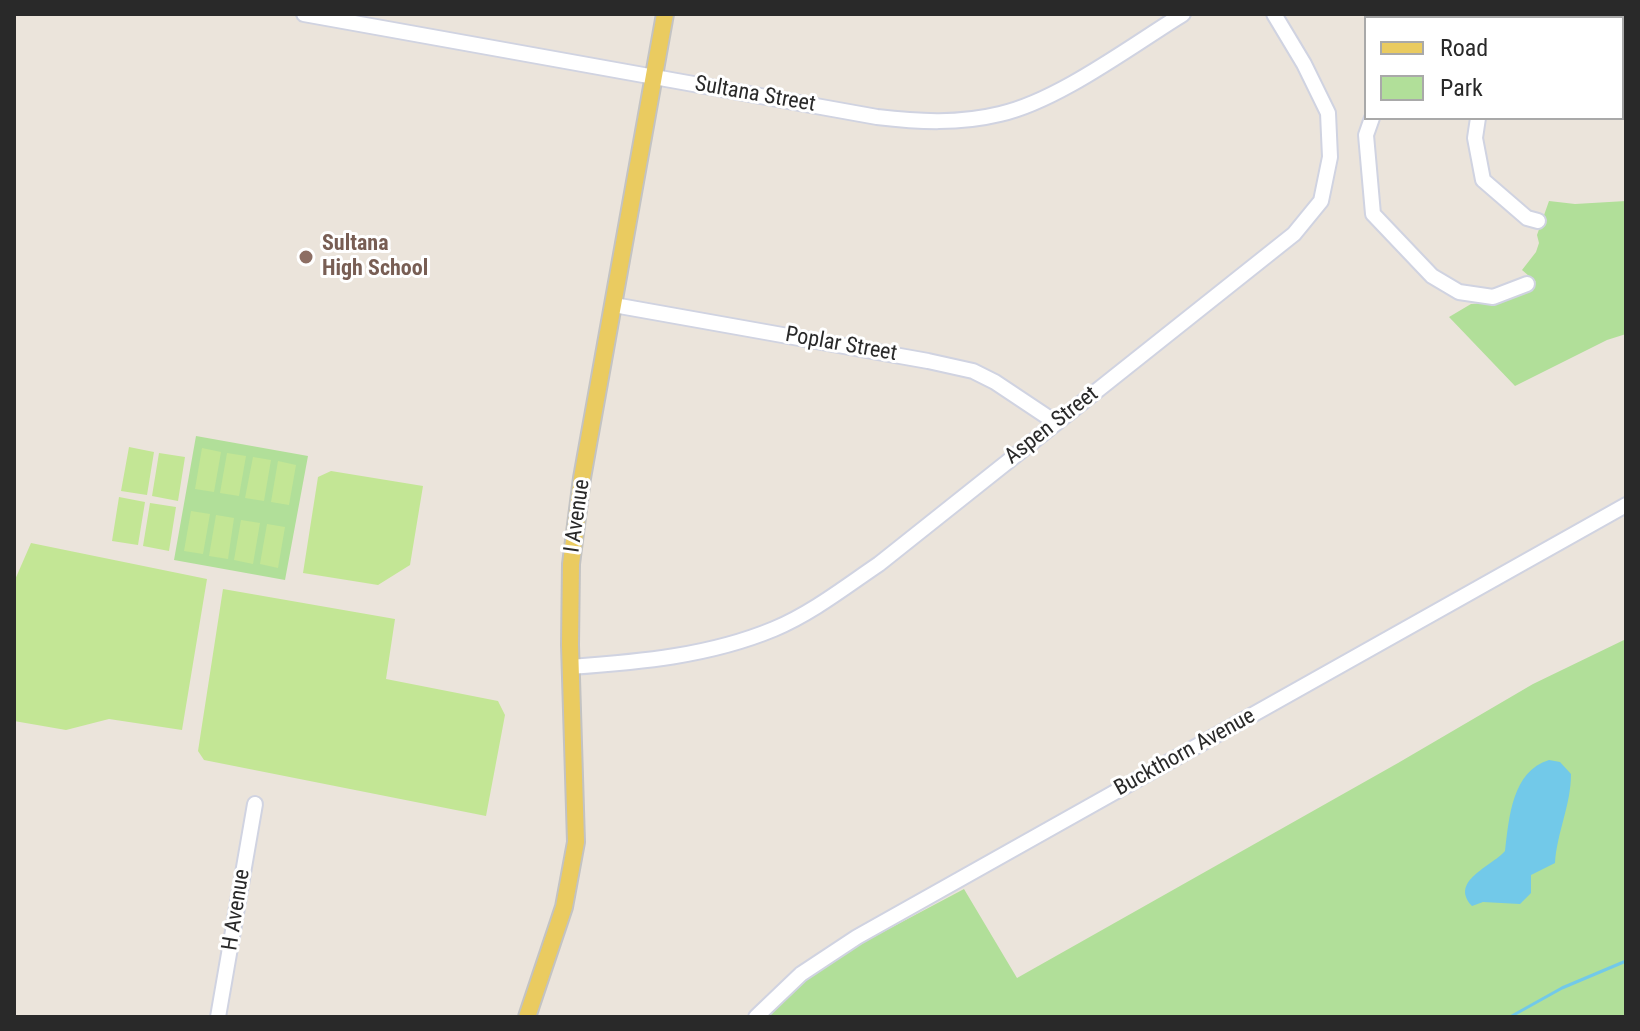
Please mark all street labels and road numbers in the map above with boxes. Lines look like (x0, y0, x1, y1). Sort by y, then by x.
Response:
street label: Sultana Street (693, 71, 817, 119)
street label: Poplar Street (783, 322, 899, 368)
street label: Aspen Street (1000, 381, 1104, 471)
street label: I Avenue (560, 478, 596, 554)
street label: Buckthorn Avenue (1110, 703, 1260, 803)
street label: H Avenue (218, 867, 256, 953)

